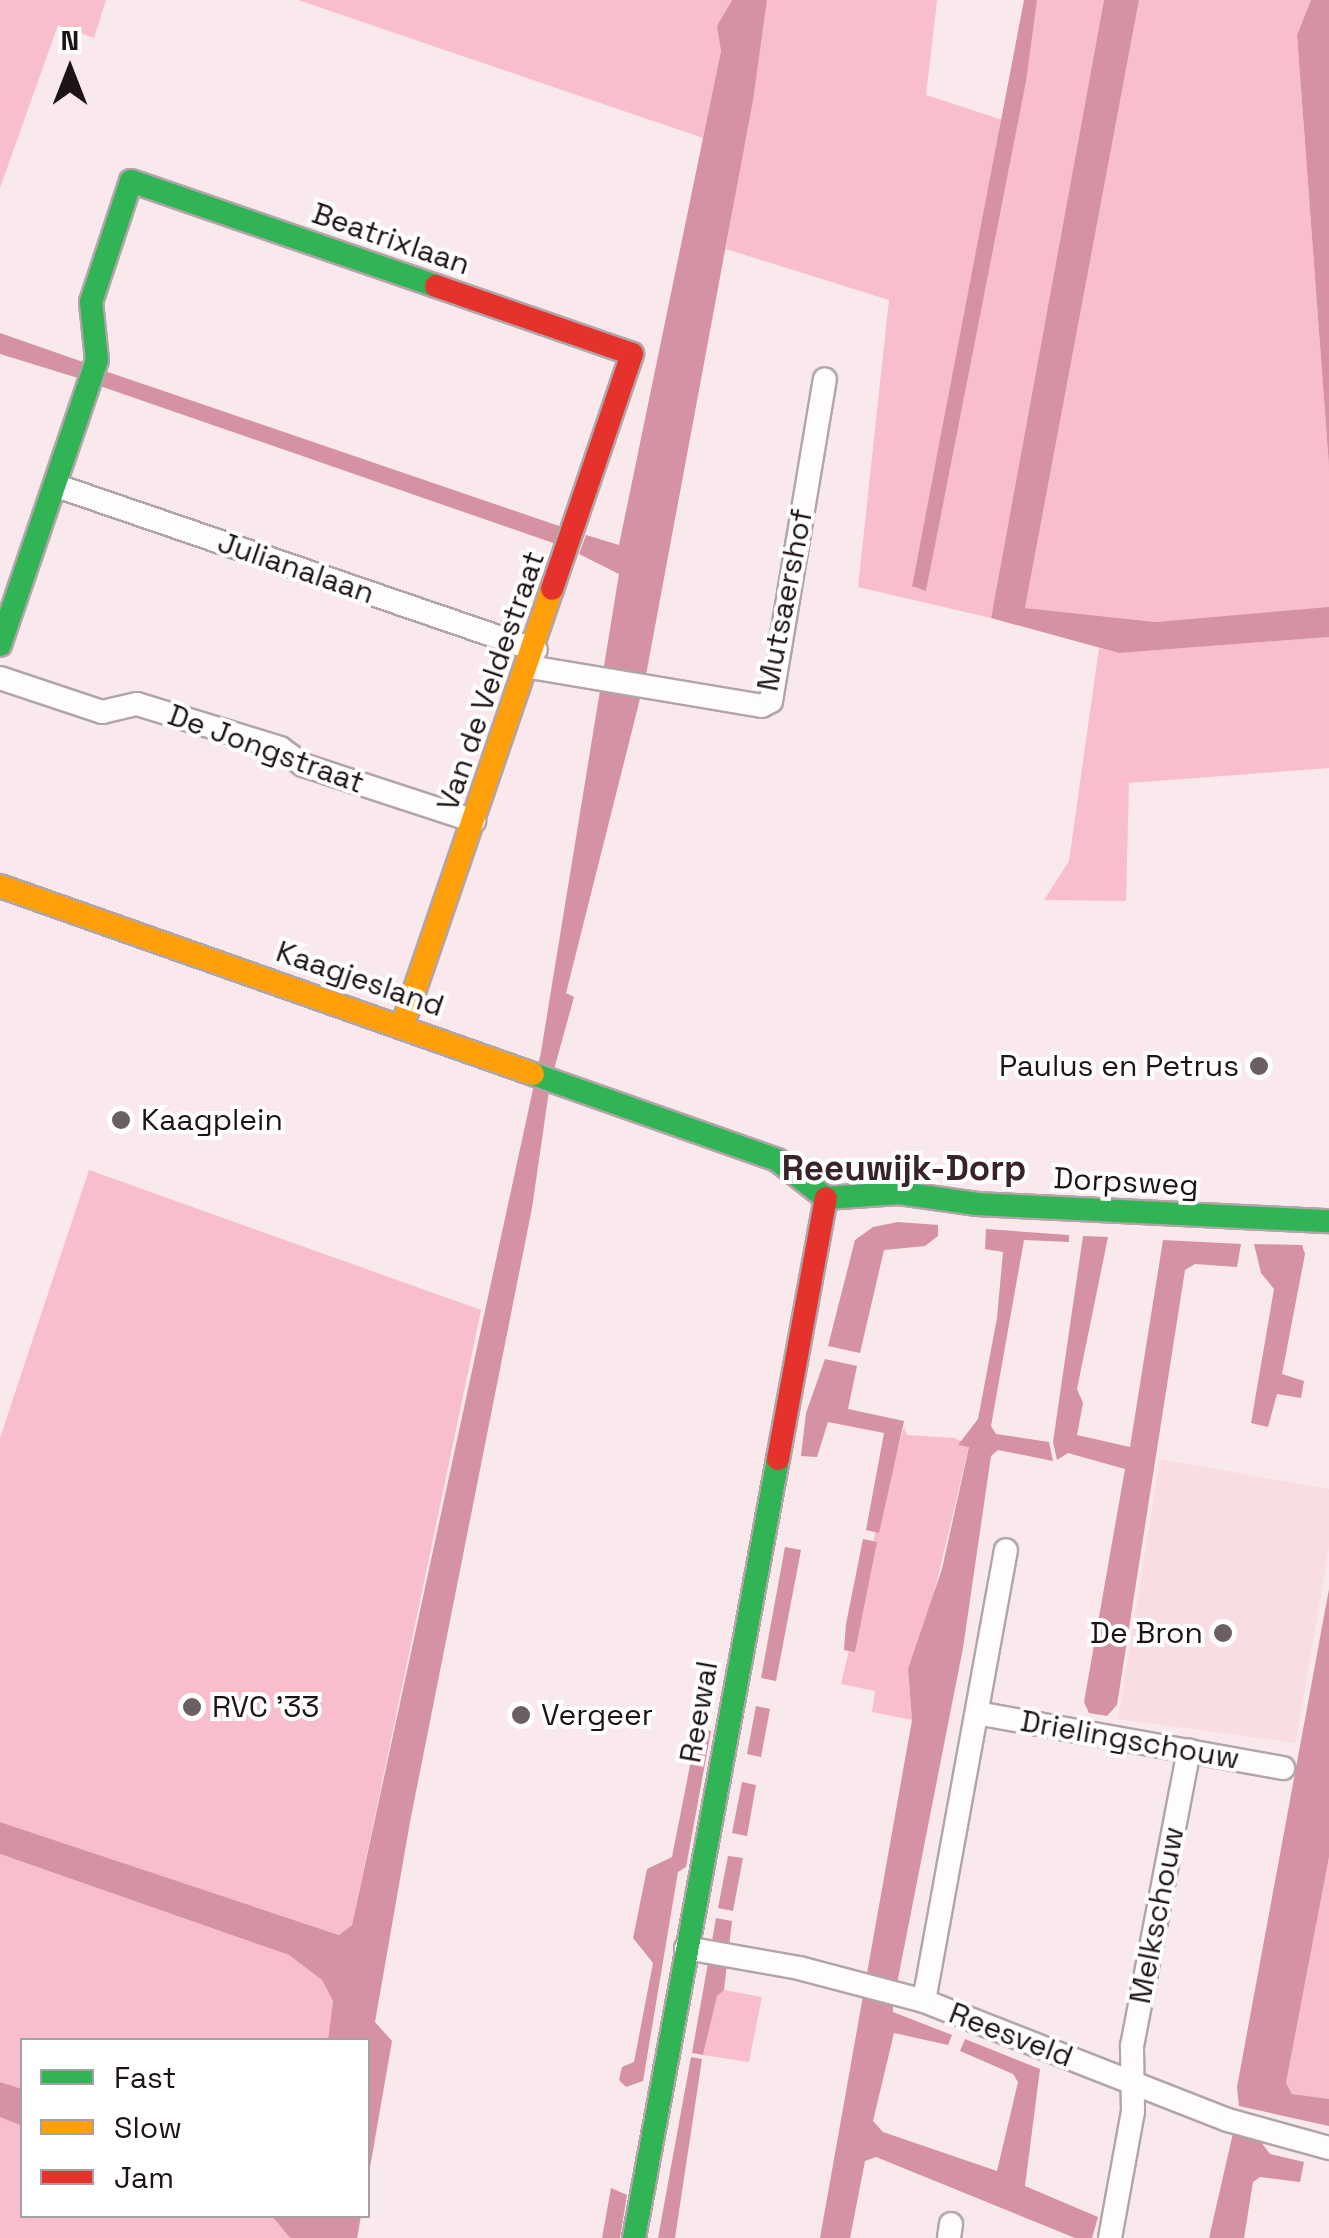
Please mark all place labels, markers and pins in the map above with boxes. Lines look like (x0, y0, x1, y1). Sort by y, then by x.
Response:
place label: Paulus en Petrus (999, 1048, 1239, 1084)
marker: Paulus en Petrus (1248, 1055, 1270, 1077)
place label: Kaagplein (141, 1102, 283, 1138)
marker: Kaagplein (110, 1109, 132, 1131)
place label: De Bron (1090, 1615, 1203, 1651)
marker: De Bron (1212, 1622, 1234, 1644)
place label: RVC '33 (212, 1689, 319, 1725)
marker: RVC '33 (181, 1696, 203, 1718)
place label: Vergeer (541, 1697, 653, 1733)
marker: Vergeer (510, 1704, 532, 1726)

